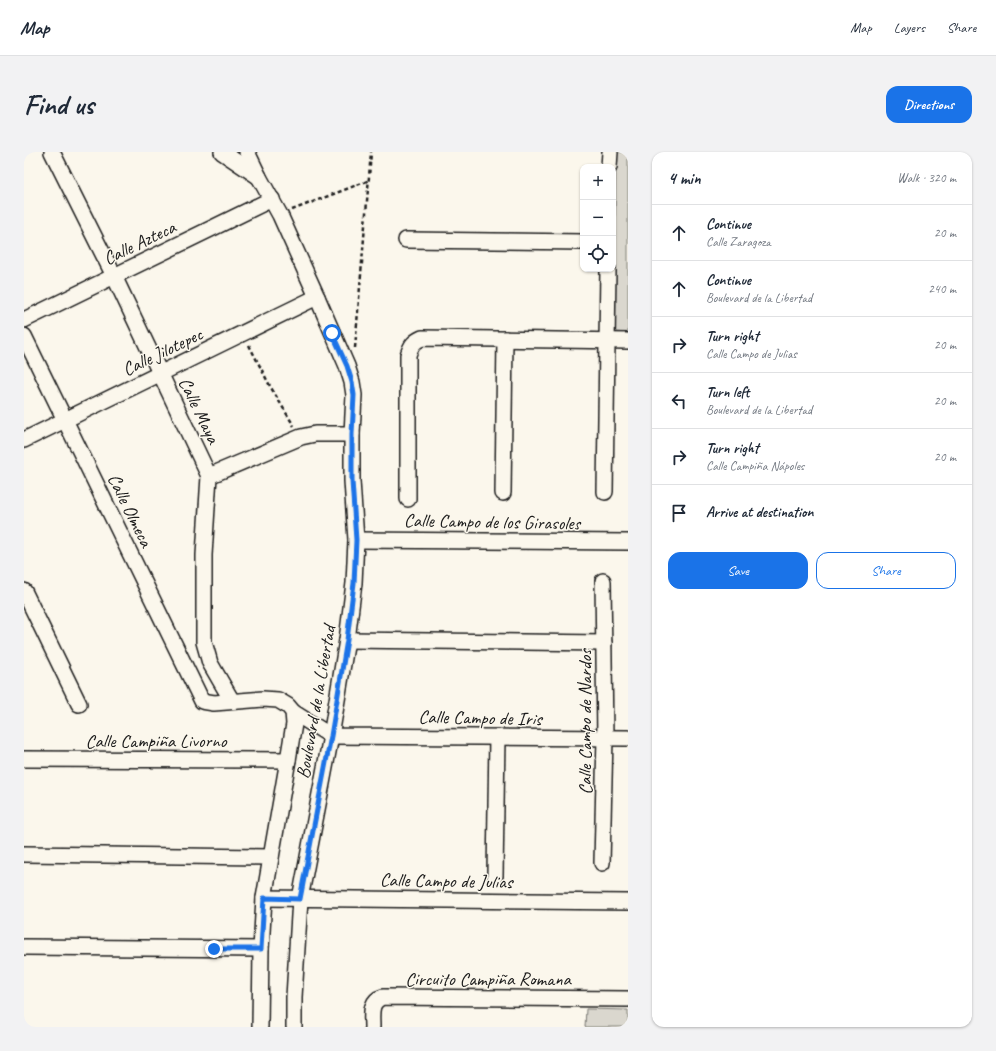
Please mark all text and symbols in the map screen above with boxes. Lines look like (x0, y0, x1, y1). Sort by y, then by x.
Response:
text: Map (20, 16, 50, 40)
text: Map (850, 19, 872, 36)
text: Layers (894, 19, 925, 36)
text: Share (947, 19, 976, 36)
button: Directions (886, 86, 972, 123)
text: Find us (24, 87, 94, 122)
map controls (580, 164, 616, 272)
button: + (580, 164, 616, 200)
text: 4 min (668, 168, 701, 189)
text: Walk · 320 m (897, 170, 956, 186)
button: − (580, 200, 616, 236)
street label: Calle Azteca (99, 214, 181, 271)
text: Continue (706, 215, 751, 234)
icon: ahead (668, 222, 690, 244)
text: 20 m (934, 225, 956, 241)
text: Calle Zaragoza (706, 234, 771, 250)
button: locate (580, 236, 616, 272)
text: Continue (706, 271, 751, 290)
icon: ahead (668, 278, 690, 300)
text: 240 m (928, 281, 956, 297)
text: Boulevard de la Libertad (706, 290, 812, 306)
street label: Calle Jilotepec (118, 322, 207, 382)
route start (323, 324, 341, 342)
text: Turn right (706, 327, 759, 346)
icon: right (668, 334, 690, 356)
text: 20 m (934, 337, 956, 353)
text: Calle Campo de Julias (706, 346, 797, 362)
street label: Calle Maya (173, 373, 226, 449)
text: Turn left (706, 383, 749, 402)
icon: left (668, 390, 690, 412)
text: 20 m (934, 393, 956, 409)
text: Boulevard de la Libertad (706, 402, 812, 418)
text: Turn right (706, 439, 759, 458)
icon: right (668, 446, 690, 468)
text: 20 m (934, 449, 956, 465)
text: Calle Campiña Nápoles (706, 458, 804, 474)
street label: Calle Olmeca (102, 470, 159, 553)
icon: arrive (668, 502, 690, 524)
text: Arrive at destination (706, 503, 813, 522)
street label: Calle Campo de los Girasoles (404, 508, 582, 536)
button: Save (668, 552, 808, 589)
button: Share (816, 552, 956, 589)
street label: Boulevard de la Libertad (291, 620, 342, 781)
street label: Calle Campo de Nardos (573, 648, 597, 795)
street label: Calle Campo de Iris (418, 705, 544, 731)
street label: Calle Campiña Livorno (86, 729, 228, 753)
street label: Calle Campo de Julias (380, 868, 515, 894)
route end (205, 940, 223, 958)
street label: Circuito Campiña Romana (405, 967, 573, 991)

